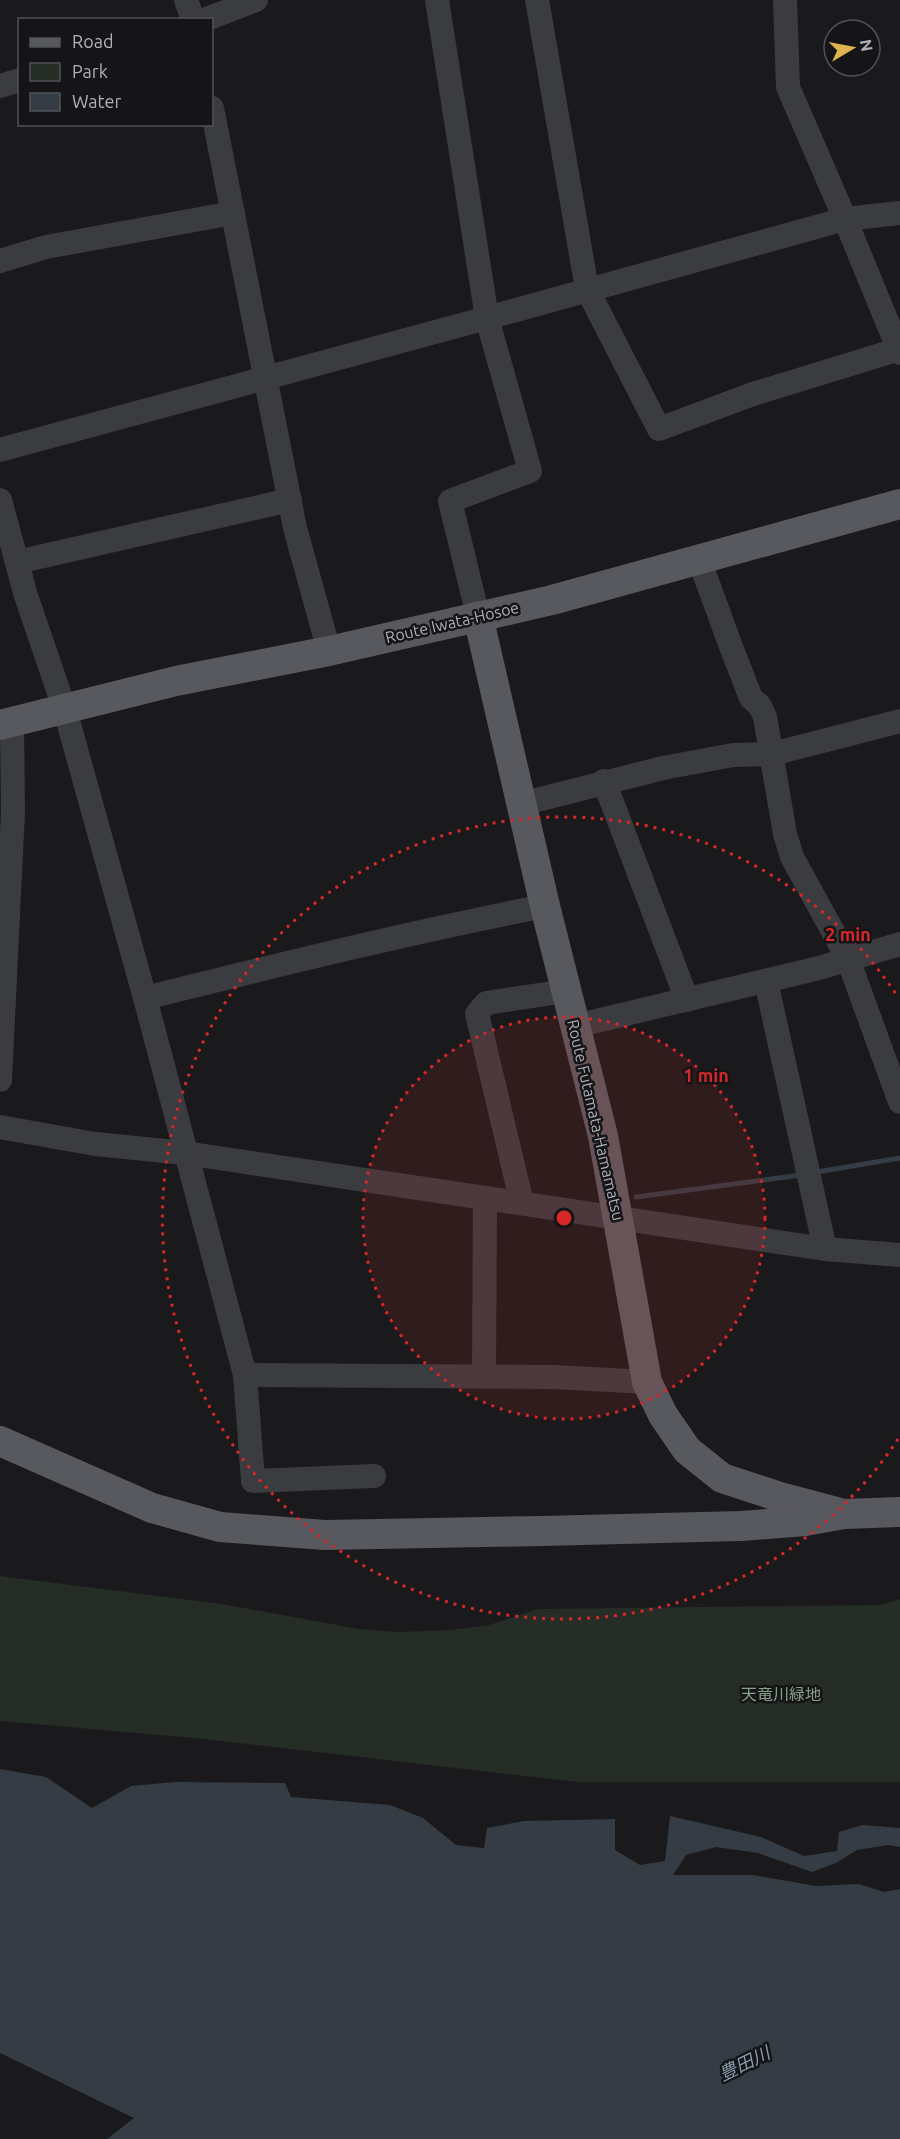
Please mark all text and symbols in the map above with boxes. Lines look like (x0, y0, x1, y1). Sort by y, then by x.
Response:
legend (18, 18, 213, 126)
north arrow (822, 18, 882, 78)
text: Road (72, 31, 114, 51)
text: N (857, 38, 877, 53)
text: Park (72, 61, 108, 81)
text: Water (72, 91, 122, 111)
street label: Route Iwata-Hosoe (383, 598, 521, 646)
text: 2 min (825, 924, 871, 944)
street label: Route Futamata-Hamamatsu (564, 1018, 628, 1222)
text: 1 min (683, 1065, 729, 1085)
centre of rings (554, 1208, 574, 1228)
park label: 天竜川緑地 (741, 1685, 821, 1703)
water label: 豊田川 (715, 2041, 774, 2084)

